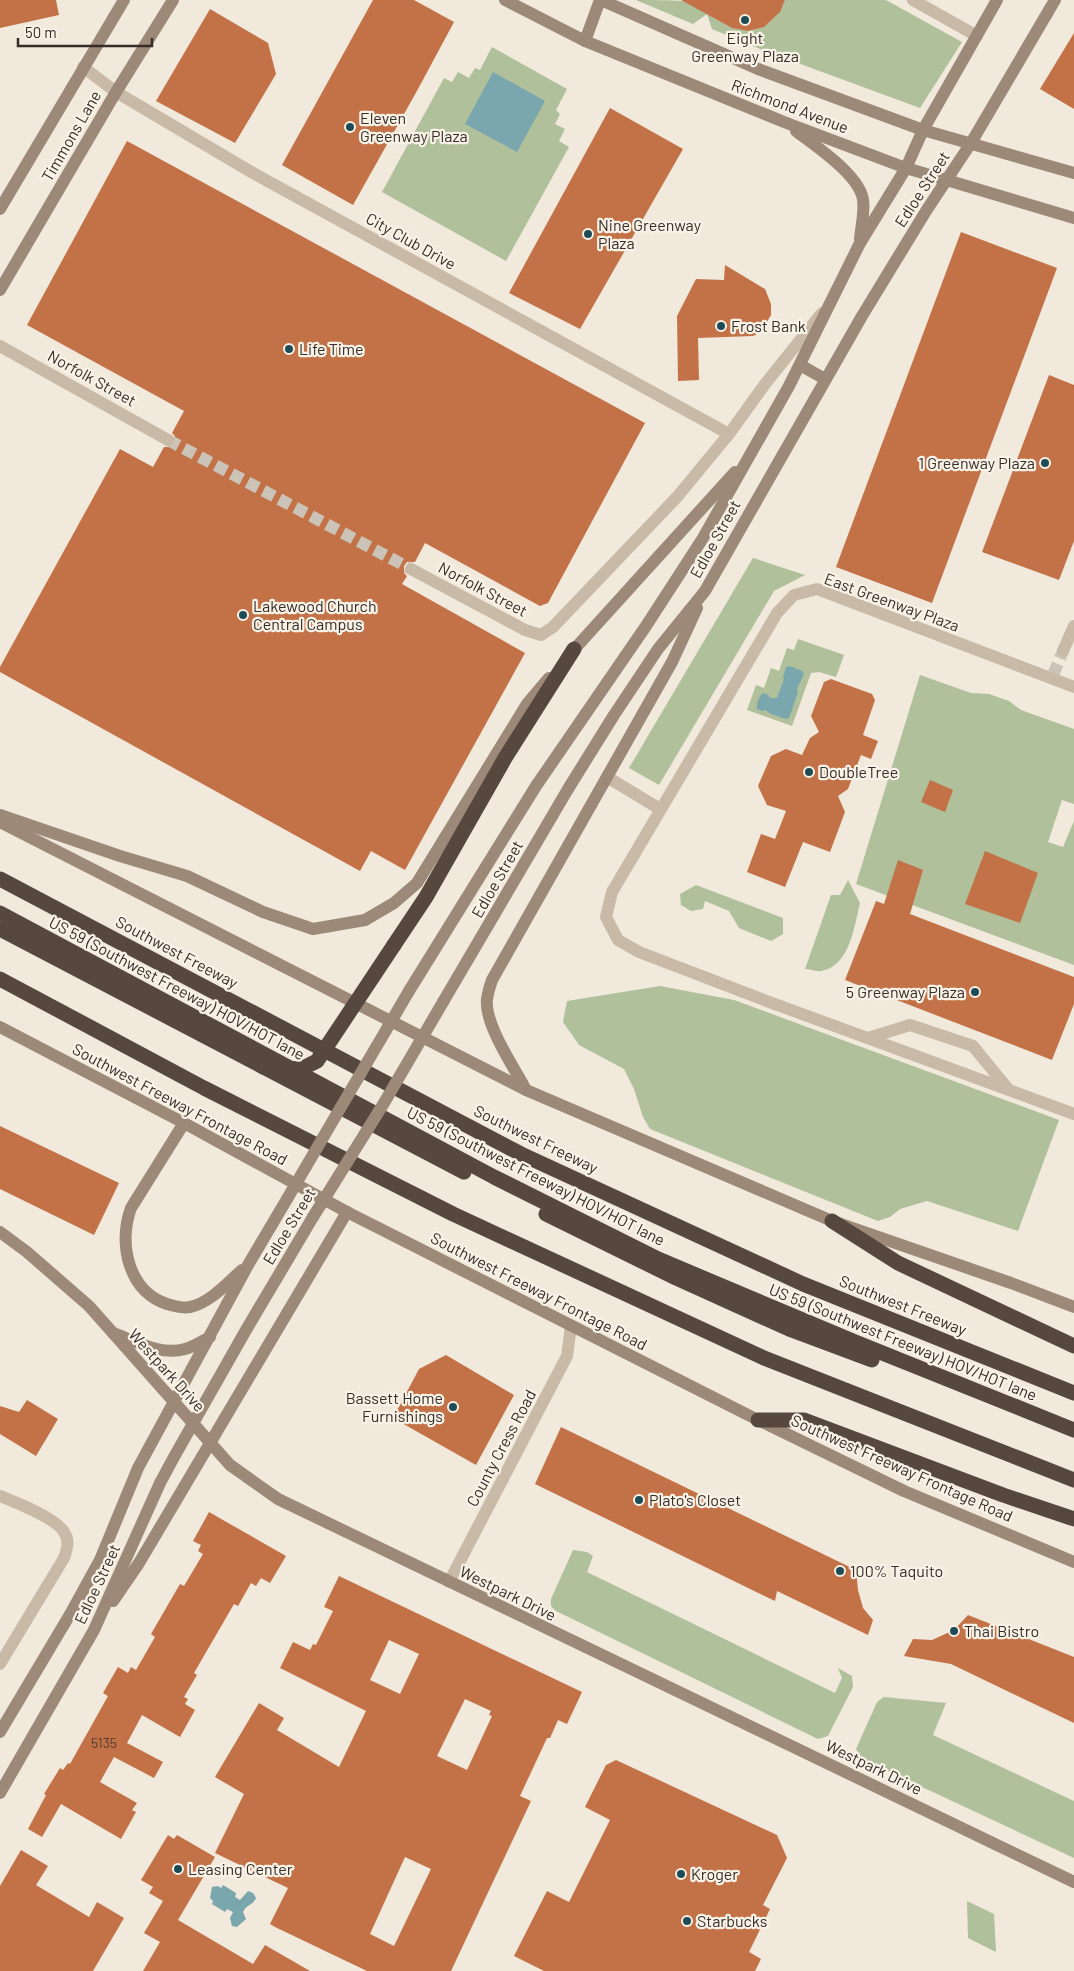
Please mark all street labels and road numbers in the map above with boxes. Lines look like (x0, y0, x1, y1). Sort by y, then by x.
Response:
street label: Richmond Avenue (729, 74, 851, 137)
street label: Timmons Lane (37, 87, 104, 185)
street label: Edloe Street (890, 147, 953, 230)
street label: City Club Drive (363, 208, 459, 273)
street label: Norfolk Street (45, 346, 140, 410)
street label: Edloe Street (685, 496, 744, 581)
street label: Norfolk Street (436, 557, 531, 620)
street label: East Greenway Plaza (822, 568, 962, 635)
street label: Edloe Street (467, 837, 526, 921)
street label: Southwest Freeway (113, 911, 242, 992)
street label: US 59 (Southwest Freeway) HOV/HOT lane (46, 912, 308, 1063)
street label: Southwest Freeway Frontage Road (70, 1039, 291, 1168)
street label: Southwest Freeway (471, 1100, 602, 1177)
street label: US 59 (Southwest Freeway) HOV/HOT lane (404, 1102, 668, 1249)
street label: Edloe Street (258, 1184, 319, 1268)
street label: Southwest Freeway Frontage Road (428, 1228, 651, 1354)
street label: Southwest Freeway (837, 1270, 970, 1339)
street label: US 59 (Southwest Freeway) HOV/HOT lane (767, 1279, 1040, 1404)
street label: Westpark Drive (125, 1324, 210, 1415)
street label: County Cress Road (462, 1386, 539, 1509)
street label: Southwest Freeway Frontage Road (789, 1410, 1016, 1525)
street label: Edloe Street (70, 1541, 123, 1627)
street label: Westpark Drive (457, 1561, 560, 1624)
street label: Westpark Drive (823, 1735, 926, 1798)

